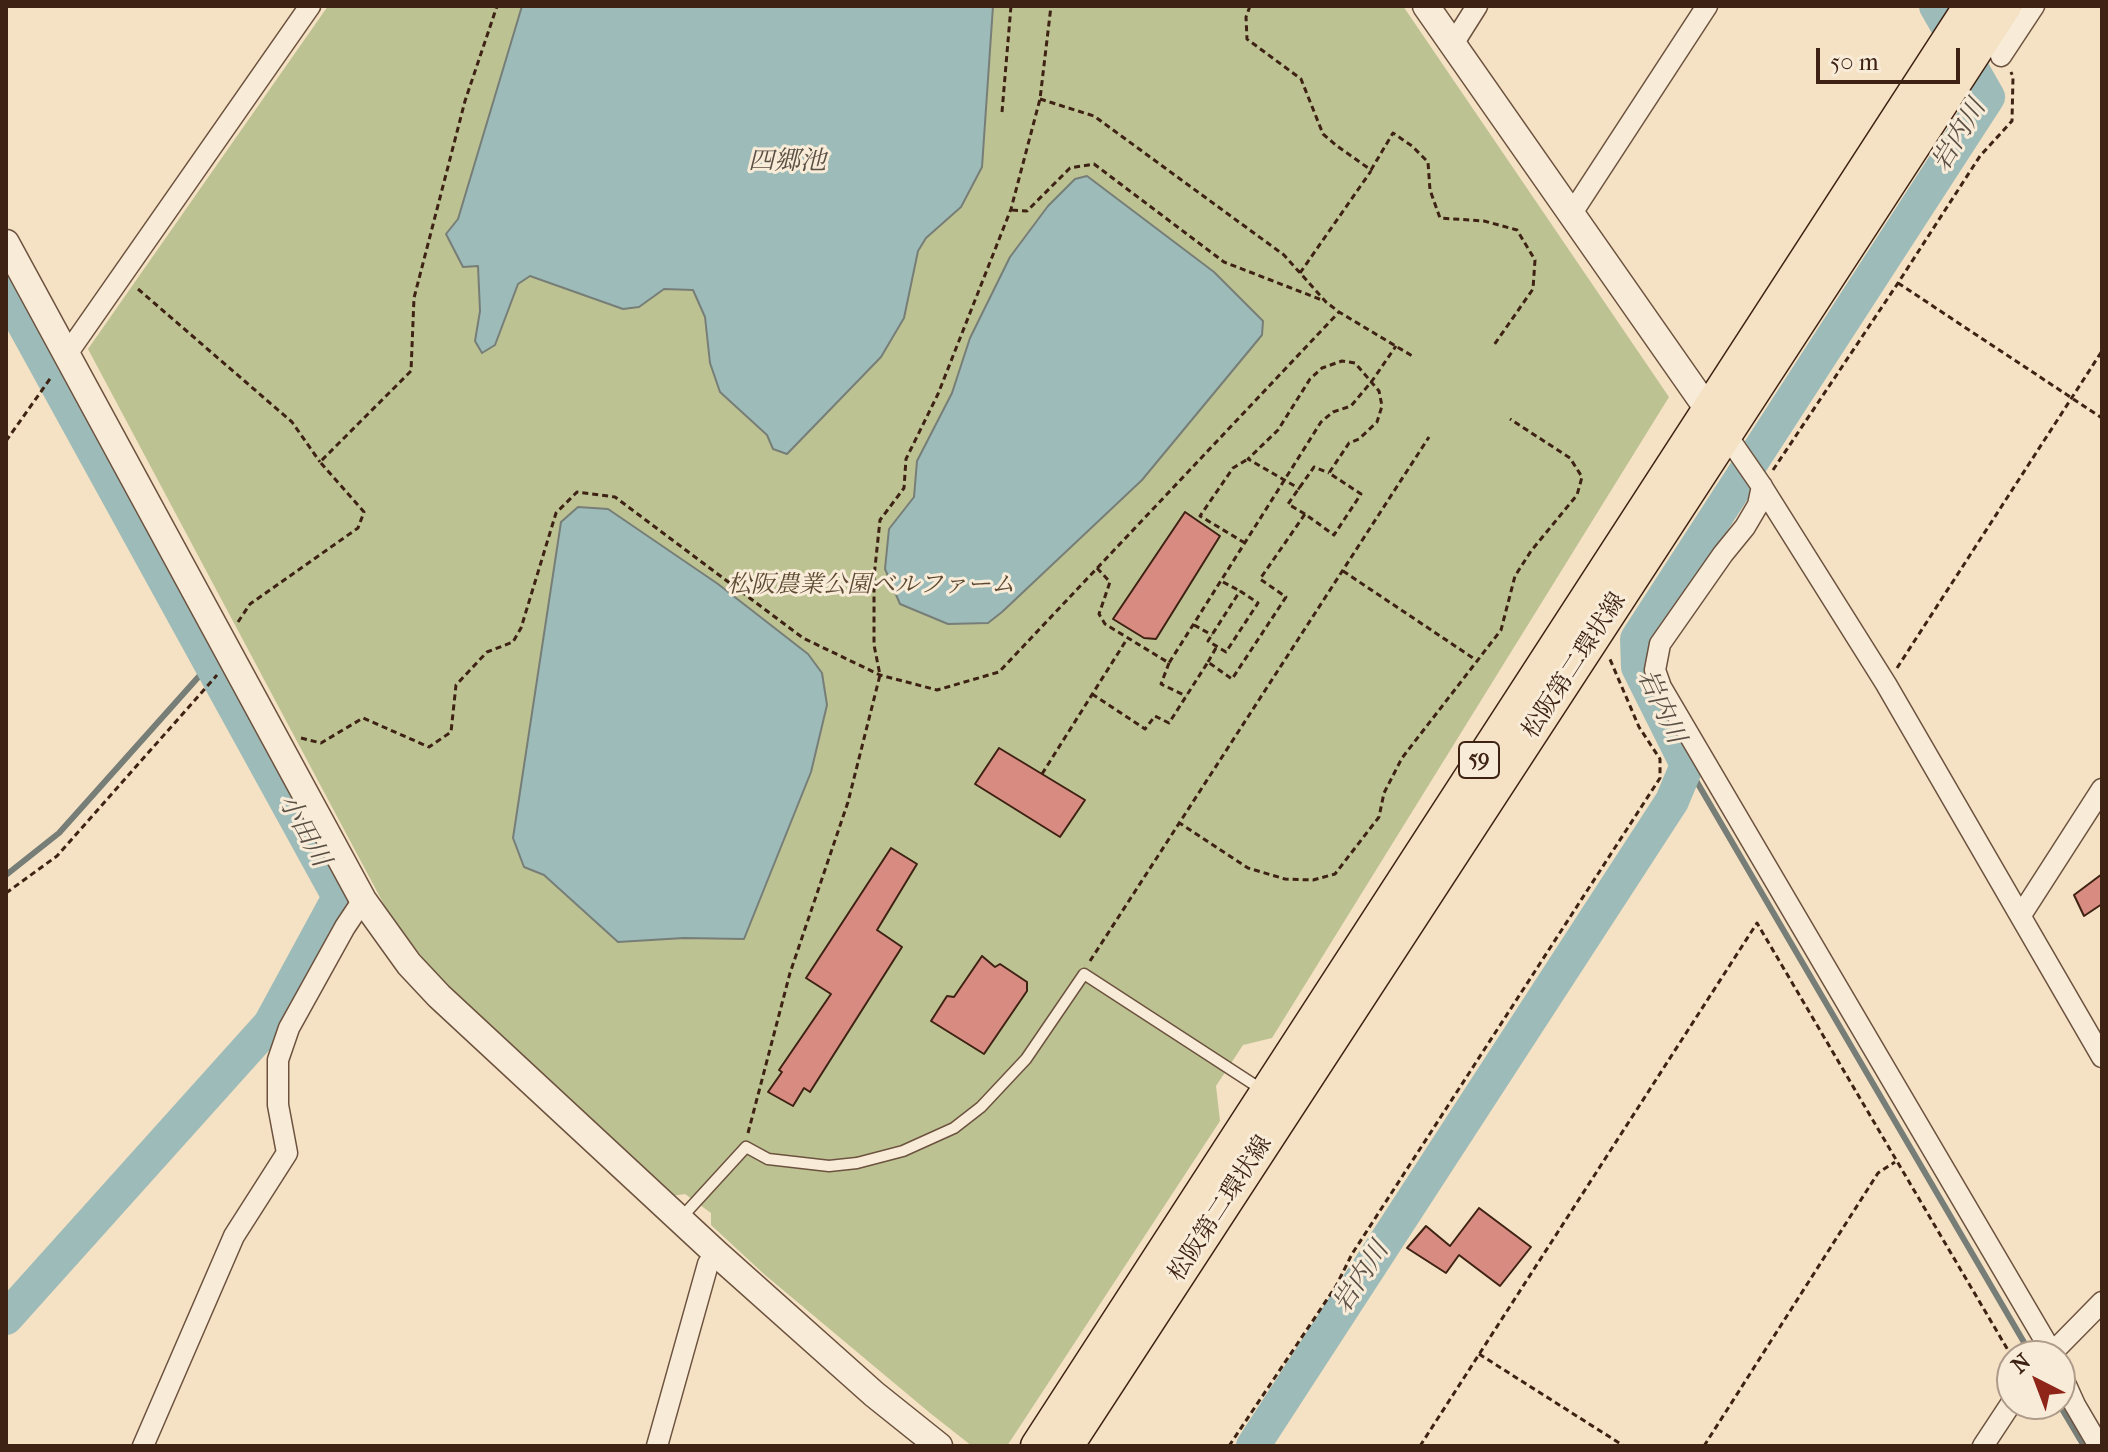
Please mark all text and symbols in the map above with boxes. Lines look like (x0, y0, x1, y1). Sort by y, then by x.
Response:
scale bar (1820, 32, 1964, 82)
text: 50 m (1830, 48, 1879, 76)
water label: 岩内川 (1927, 95, 1993, 177)
water label: 四郷池 (748, 147, 826, 179)
park label: 松阪農業公園ベルファーム (727, 572, 1015, 600)
street label: 松阪第二環状線 (1517, 588, 1633, 744)
water label: 岩内川 (1629, 665, 1691, 749)
road number: 59 (1459, 742, 1499, 778)
water label: 小田川 (270, 789, 336, 873)
street label: 松阪第二環状線 (1163, 1131, 1279, 1287)
water label: 岩内川 (1328, 1237, 1396, 1319)
north arrow (1996, 1340, 2076, 1420)
text: N (2006, 1348, 2036, 1379)

